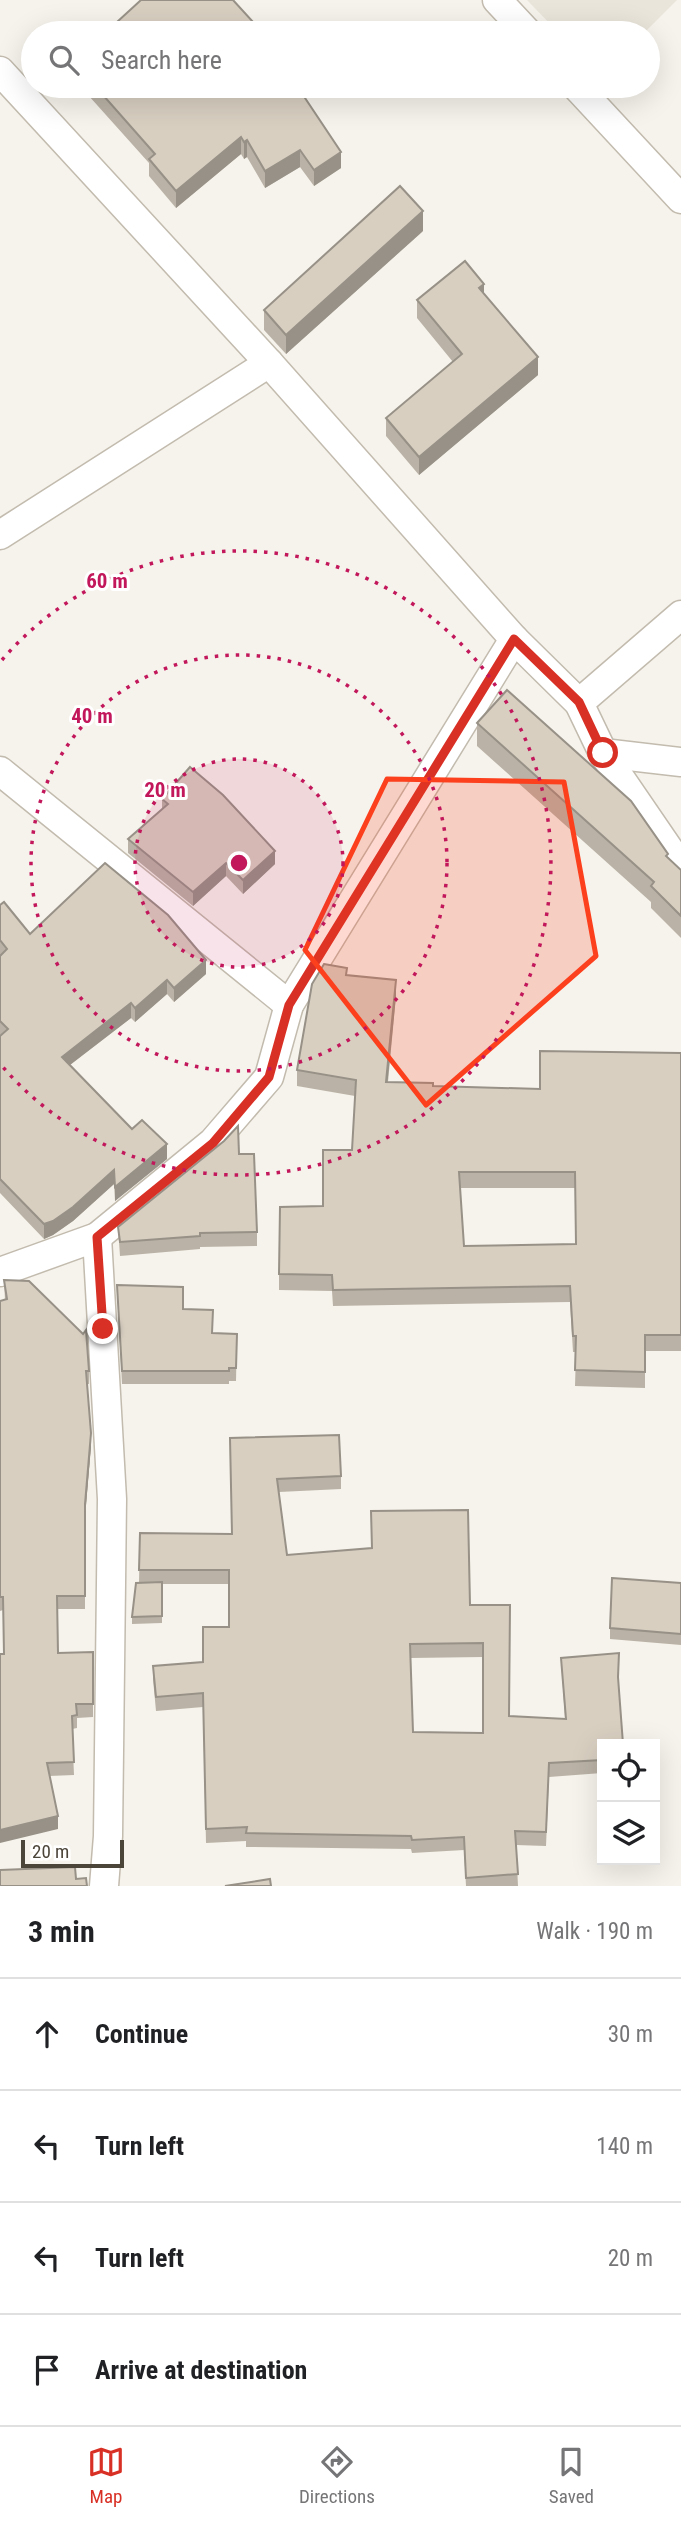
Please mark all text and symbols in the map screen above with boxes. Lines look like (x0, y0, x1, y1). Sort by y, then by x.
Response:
search box (21, 21, 660, 98)
icon: search (45, 41, 83, 79)
text: Search here (101, 45, 222, 75)
text: 60 m (86, 569, 128, 593)
text: 40 m (71, 704, 113, 728)
route start (587, 737, 618, 768)
text: 20 m (144, 778, 186, 802)
centre of rings (227, 851, 251, 875)
route end (87, 1313, 118, 1344)
map controls (597, 1739, 660, 1865)
button: locate (597, 1739, 660, 1802)
button: layers (597, 1802, 660, 1865)
scale bar (21, 1837, 124, 1869)
text: 20 m (32, 1840, 69, 1863)
text: 3 min (28, 1914, 95, 1949)
text: Walk · 190 m (536, 1918, 653, 1945)
icon: ahead (28, 2015, 66, 2053)
text: Continue (95, 2019, 188, 2049)
text: 30 m (608, 2021, 653, 2048)
icon: left (28, 2127, 66, 2165)
text: Turn left (95, 2131, 184, 2161)
text: 140 m (596, 2133, 653, 2160)
icon: left (28, 2239, 66, 2277)
text: Turn left (95, 2243, 184, 2273)
text: 20 m (608, 2245, 653, 2272)
icon: arrive (28, 2351, 66, 2389)
text: Arrive at destination (95, 2355, 307, 2385)
tab: Map (87, 2443, 125, 2508)
tab: Directions (299, 2443, 375, 2508)
tab: Saved (549, 2443, 594, 2508)

